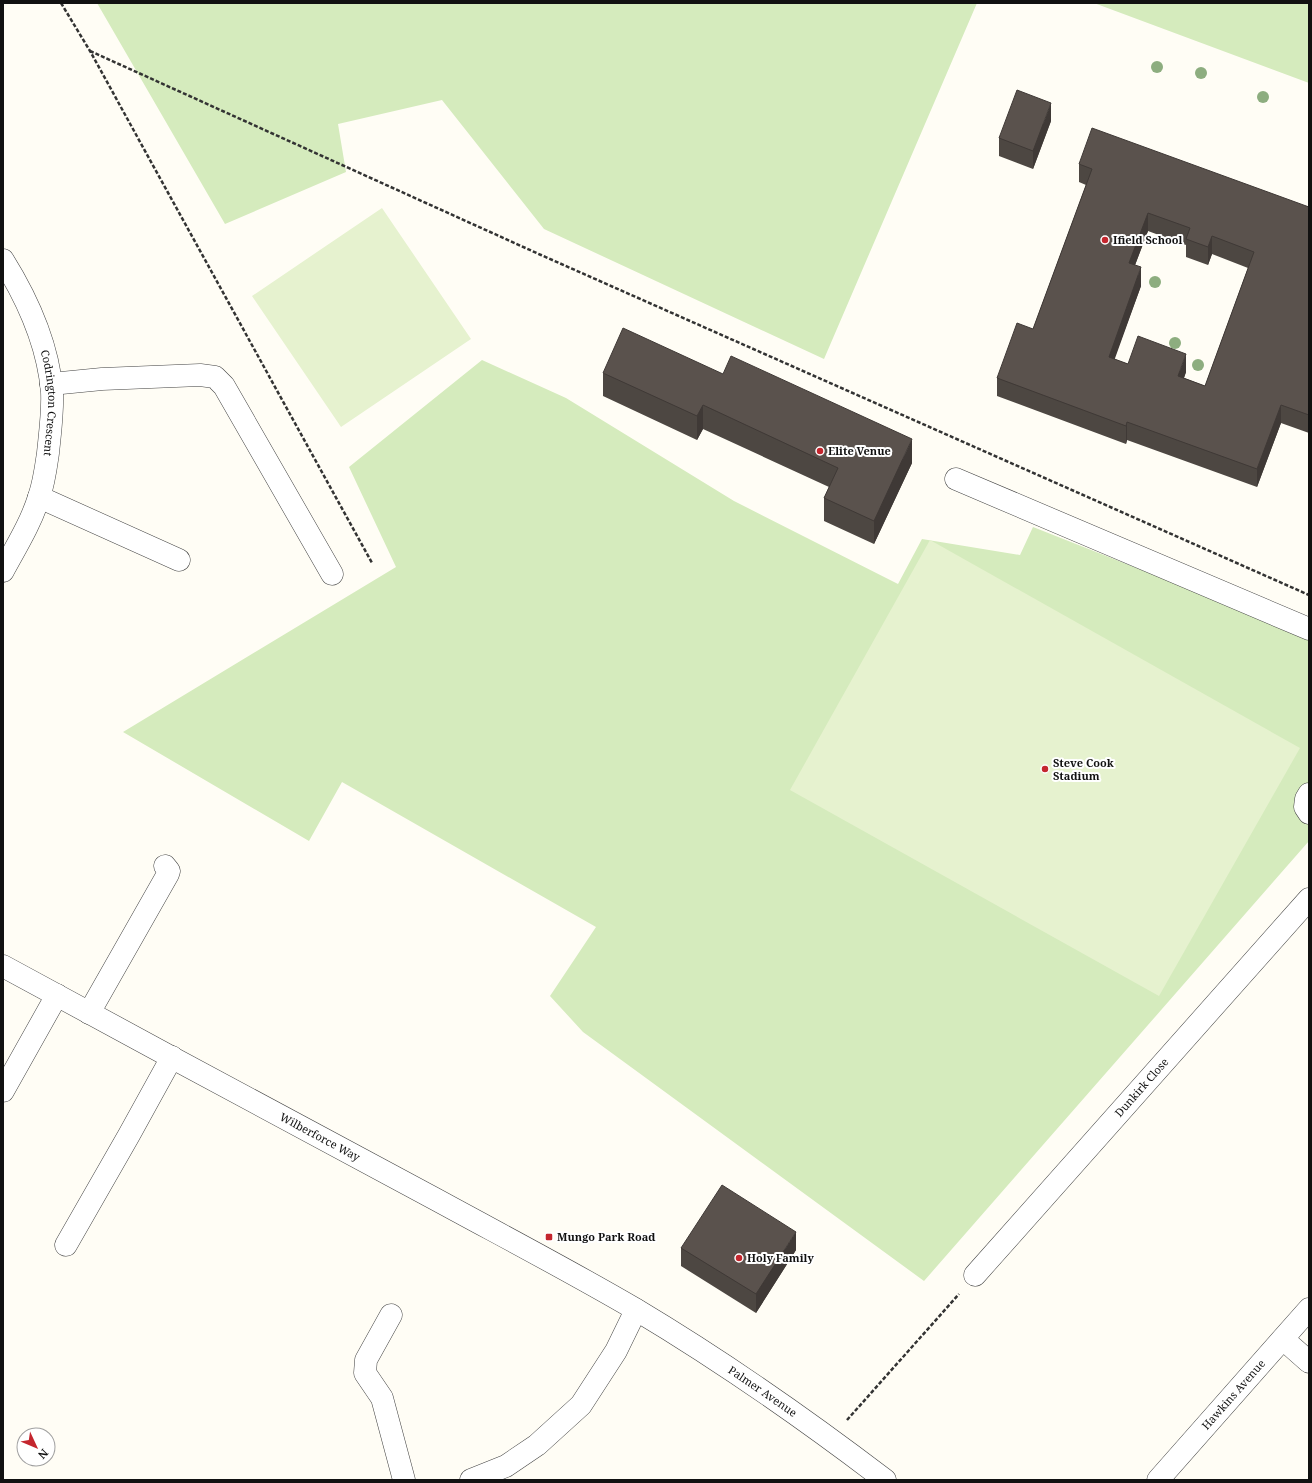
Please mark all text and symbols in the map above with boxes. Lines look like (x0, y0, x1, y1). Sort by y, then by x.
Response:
place label: Ifield School (1113, 232, 1182, 247)
marker: Ifield School (1100, 235, 1110, 245)
street label: Codrington Crescent (38, 348, 60, 457)
place label: Elite Venue (828, 443, 891, 458)
marker: Elite Venue (815, 446, 825, 456)
place label: Steve Cook Stadium (1053, 755, 1114, 783)
marker: Steve Cook Stadium (1040, 764, 1050, 774)
street label: Dunkirk Close (1111, 1054, 1172, 1120)
street label: Wilberforce Way (277, 1109, 364, 1165)
place label: Mungo Park Road (557, 1229, 655, 1244)
marker: Mungo Park Road (544, 1232, 554, 1242)
place label: Holy Family (747, 1250, 814, 1265)
marker: Holy Family (734, 1253, 744, 1263)
street label: Hawkins Avenue (1198, 1356, 1268, 1432)
street label: Palmer Avenue (726, 1362, 800, 1420)
north arrow (16, 1427, 56, 1467)
text: N (35, 1446, 52, 1463)

